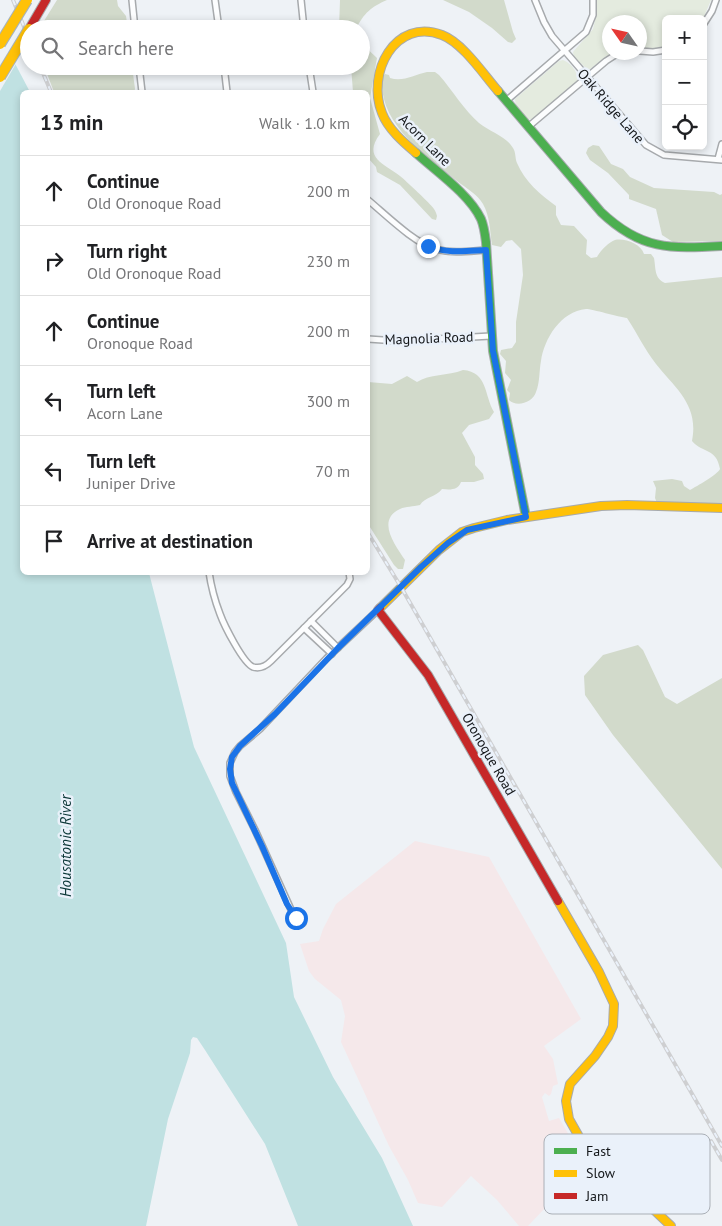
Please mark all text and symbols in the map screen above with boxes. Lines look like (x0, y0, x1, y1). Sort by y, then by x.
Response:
north arrow (602, 15, 647, 60)
map controls (662, 15, 707, 150)
button: + (662, 15, 707, 60)
search box (20, 20, 370, 75)
icon: search (38, 34, 66, 62)
text: Search here (78, 36, 174, 60)
button: − (662, 60, 707, 105)
street label: Oak Ridge Lane (574, 65, 648, 147)
button: locate (662, 105, 707, 150)
text: 13 min (40, 109, 103, 136)
street label: Acorn Lane (395, 110, 455, 170)
text: Walk · 1.0 km (259, 113, 350, 133)
text: Continue (87, 169, 159, 193)
icon: ahead (40, 177, 68, 205)
text: 200 m (307, 181, 350, 201)
text: Old Oronoque Road (87, 193, 221, 213)
route end (417, 235, 440, 258)
text: Turn right (87, 239, 167, 263)
icon: right (40, 247, 68, 275)
text: 230 m (307, 251, 350, 271)
text: Old Oronoque Road (87, 263, 221, 283)
text: Continue (87, 309, 159, 333)
icon: ahead (40, 317, 68, 345)
text: 200 m (307, 321, 350, 341)
street label: Magnolia Road (384, 327, 474, 349)
text: Oronoque Road (87, 333, 193, 353)
text: Turn left (87, 379, 156, 403)
icon: left (40, 387, 68, 415)
text: 300 m (307, 391, 350, 411)
text: Acorn Lane (87, 403, 163, 423)
text: Turn left (87, 449, 156, 473)
icon: left (40, 457, 68, 485)
text: 70 m (315, 461, 350, 481)
text: Juniper Drive (87, 473, 176, 493)
icon: arrive (40, 527, 68, 555)
text: Arrive at destination (87, 529, 253, 553)
street label: Oronoque Road (458, 709, 520, 799)
water label: Housatonic River (56, 794, 75, 897)
route start (285, 907, 308, 930)
legend (544, 1134, 710, 1214)
text: Fast (586, 1142, 611, 1160)
text: Slow (586, 1164, 616, 1182)
text: Jam (585, 1187, 608, 1205)

